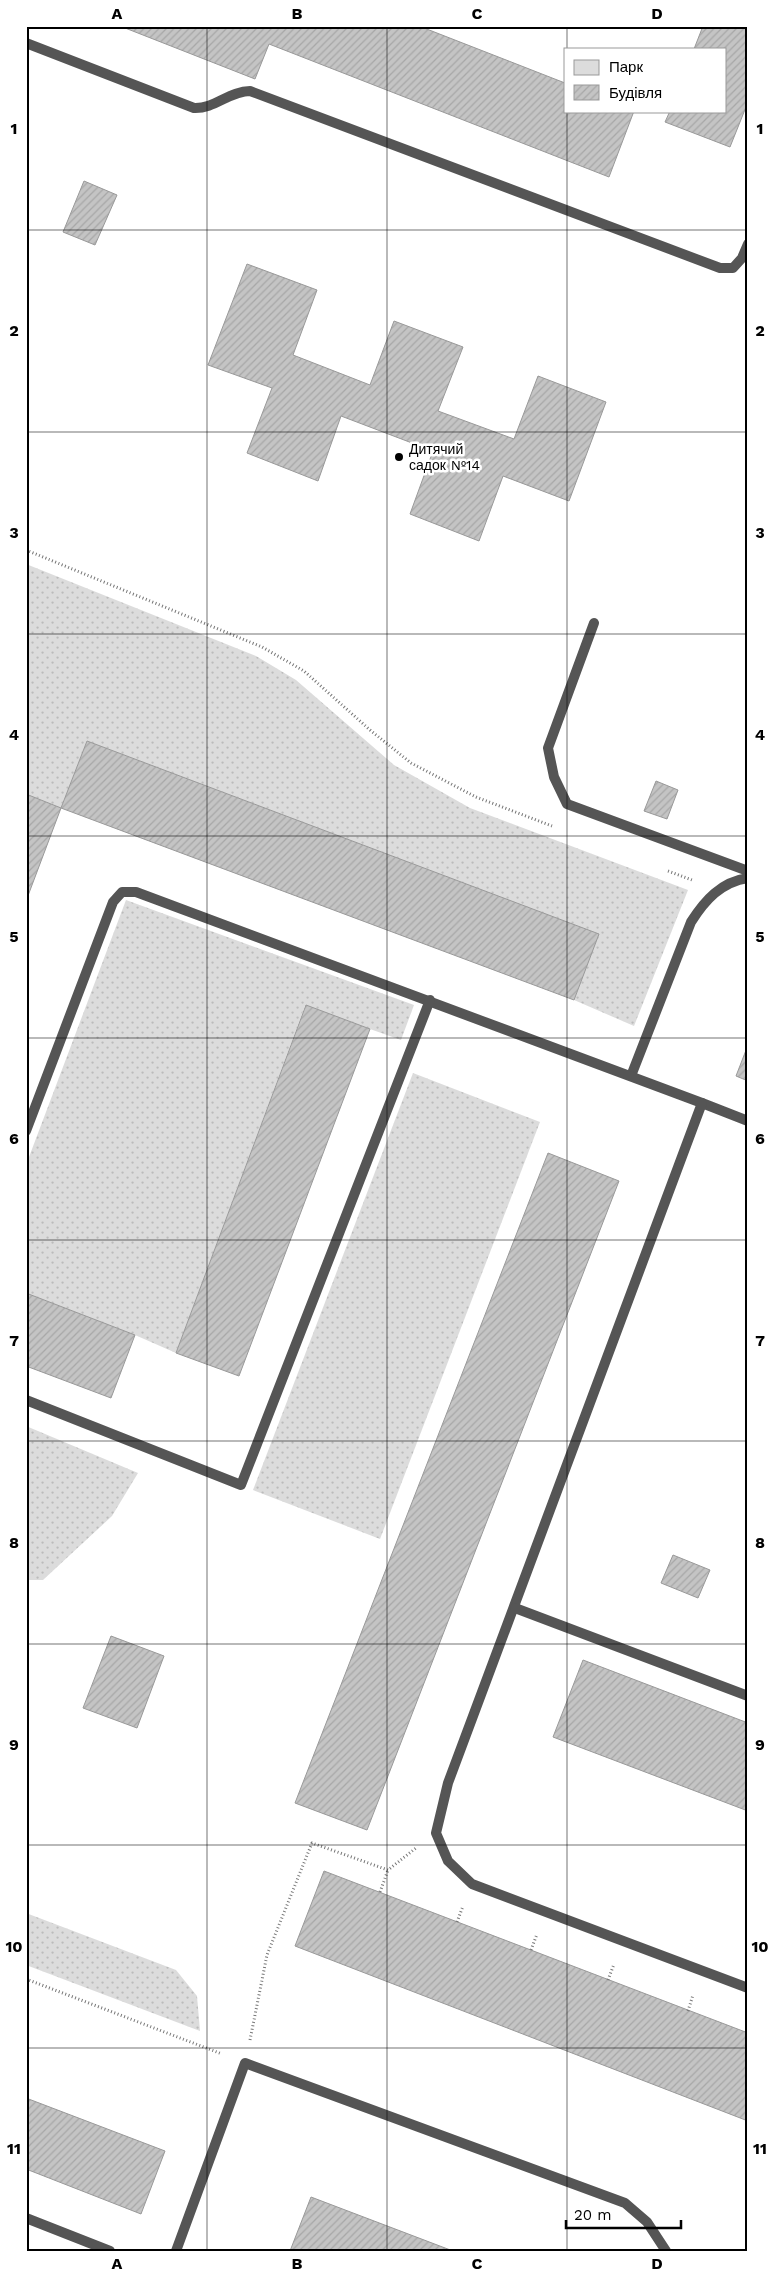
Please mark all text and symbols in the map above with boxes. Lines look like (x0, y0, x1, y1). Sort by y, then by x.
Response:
text: A (112, 4, 123, 23)
text: B (292, 4, 303, 23)
text: C (472, 4, 483, 23)
text: D (651, 4, 663, 23)
legend (564, 48, 726, 112)
text: Парк (609, 58, 643, 76)
text: Будівля (609, 84, 662, 102)
text: 1 (11, 119, 17, 138)
text: 1 (757, 119, 763, 138)
text: 2 (9, 321, 19, 340)
text: 2 (755, 321, 765, 340)
place label: Дитячий садок №14 (409, 441, 480, 473)
marker: Дитячий садок №14 (393, 451, 405, 463)
text: 3 (9, 523, 19, 542)
text: 3 (755, 523, 765, 542)
text: 4 (9, 725, 19, 744)
text: 4 (755, 725, 765, 744)
text: 5 (9, 927, 19, 946)
text: 5 (755, 927, 765, 946)
text: 6 (9, 1129, 19, 1148)
text: 6 (755, 1129, 765, 1148)
text: 7 (9, 1331, 19, 1350)
text: 7 (755, 1331, 765, 1350)
text: 8 (9, 1533, 19, 1552)
text: 8 (755, 1533, 765, 1552)
text: 9 (9, 1735, 19, 1754)
text: 9 (755, 1735, 765, 1754)
text: 10 (5, 1937, 23, 1956)
text: 10 (751, 1937, 769, 1956)
text: 11 (7, 2139, 21, 2158)
text: 11 (753, 2139, 767, 2158)
scale bar (566, 2197, 682, 2229)
text: 20 m (574, 2206, 612, 2224)
text: A (112, 2254, 123, 2273)
text: B (292, 2254, 303, 2273)
text: C (472, 2254, 483, 2273)
text: D (651, 2254, 663, 2273)

